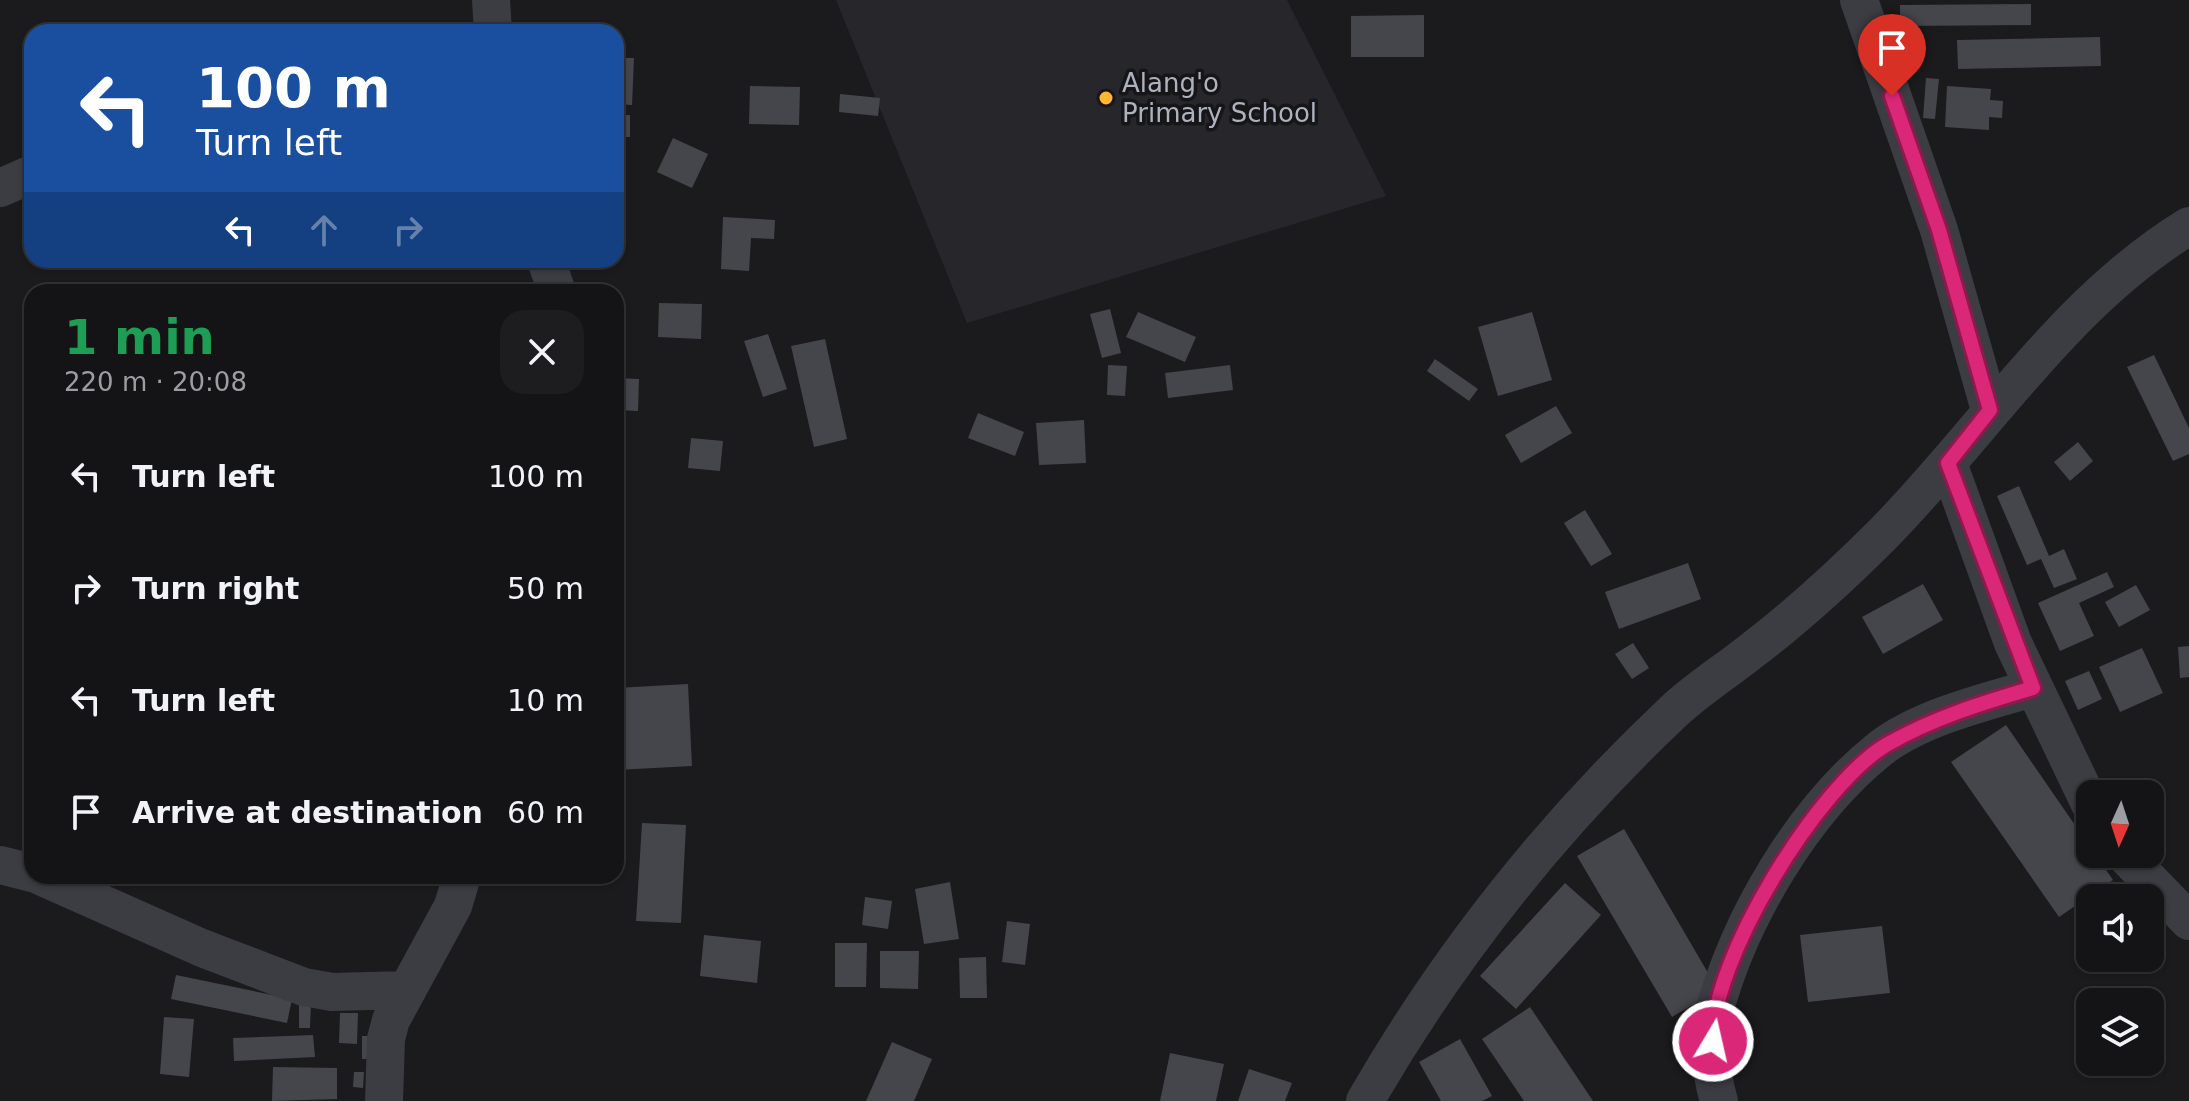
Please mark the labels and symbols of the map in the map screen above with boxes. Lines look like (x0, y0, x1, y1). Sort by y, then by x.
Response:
pin (1858, 14.0, 1926, 96)
place label: Alang'o Primary School (1122, 68, 1317, 128)
marker: Alang'o Primary School (1097, 89, 1115, 107)
north arrow (2076, 780, 2164, 868)
position arrow (1671, 999, 1755, 1083)

